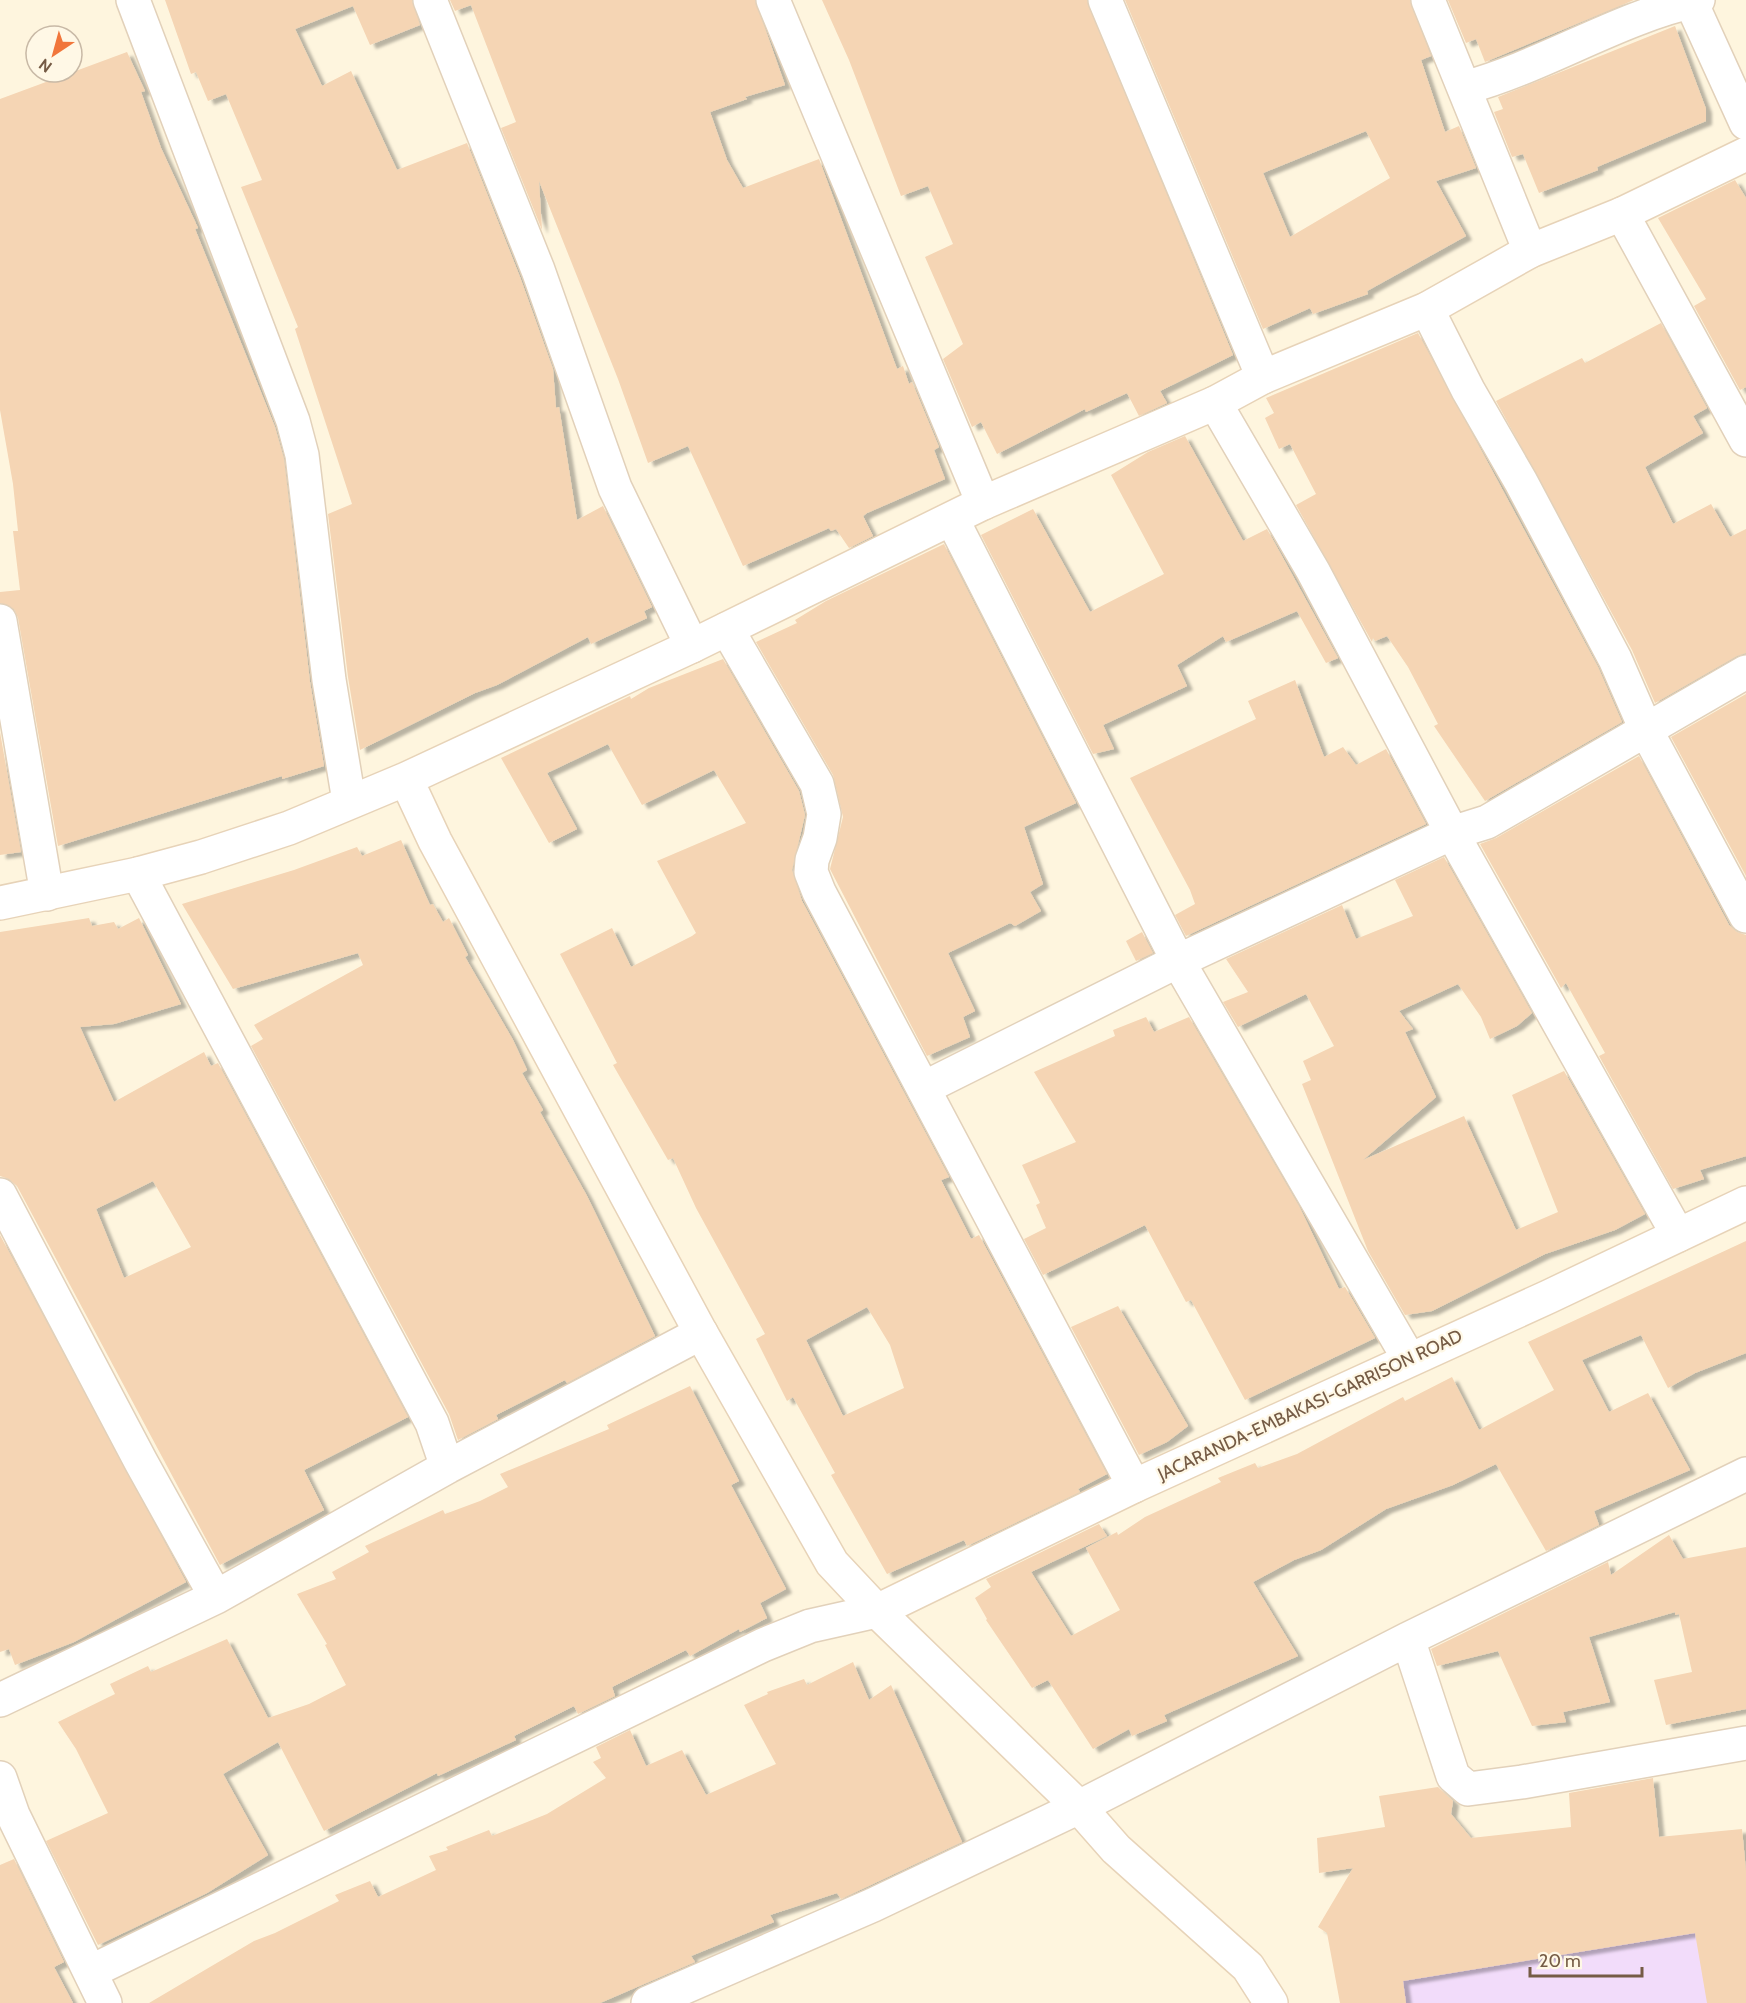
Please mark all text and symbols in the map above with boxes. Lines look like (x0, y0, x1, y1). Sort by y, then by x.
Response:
north arrow (24, 24, 84, 84)
text: N (35, 55, 56, 77)
street label: JACARANDA-EMBAKASI-GARRISON ROAD (1153, 1325, 1466, 1486)
scale bar (1530, 1940, 1642, 1978)
text: 20 m (1539, 1950, 1581, 1972)

